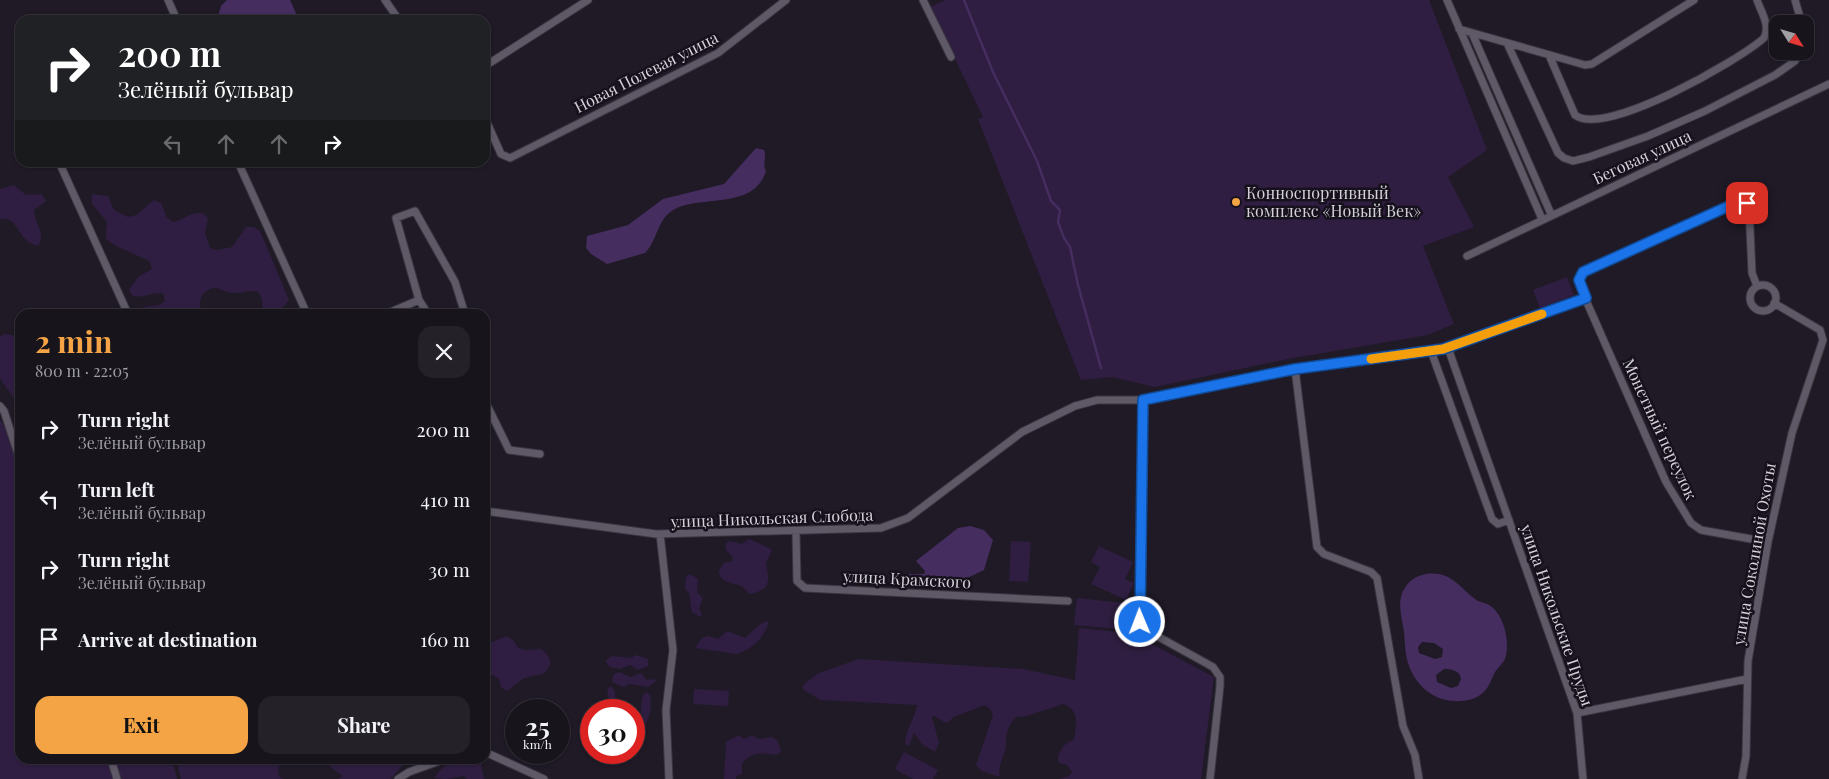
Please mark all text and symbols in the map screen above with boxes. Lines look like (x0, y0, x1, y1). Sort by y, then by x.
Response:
north arrow (1769, 15, 1814, 60)
map controls (1769, 15, 1814, 60)
street label: Новая Полевая улица (570, 26, 721, 117)
text: 200 m (118, 29, 221, 76)
icon: right (35, 35, 100, 100)
text: Зелёный бульвар (118, 74, 294, 104)
street label: Беговая улица (1589, 125, 1694, 189)
icon: left (159, 130, 187, 158)
icon: ahead (212, 130, 240, 158)
icon: ahead (265, 130, 293, 158)
icon: right (318, 130, 346, 158)
place label: Конноспортивный комплекс «Новый Век» (1246, 182, 1421, 221)
pin (1726, 182, 1768, 224)
icon: arrive (1733, 189, 1761, 217)
marker: Конноспортивный комплекс «Новый Век» (1230, 196, 1242, 208)
text: 2 min (35, 321, 112, 361)
button: close (418, 326, 470, 378)
street label: Монетный переулок (1619, 355, 1702, 503)
text: 800 m · 22:05 (35, 360, 129, 381)
text: Turn right (78, 406, 170, 432)
icon: right (35, 415, 63, 443)
text: 200 m (416, 416, 470, 442)
text: Зелёный бульвар (78, 432, 206, 453)
street label: улица Соколиной Охоты (1727, 461, 1780, 648)
text: Turn left (78, 476, 155, 502)
icon: left (35, 485, 63, 513)
text: 410 m (421, 486, 470, 512)
text: Зелёный бульвар (78, 502, 206, 523)
street label: улица Никольская Слобода (669, 503, 874, 532)
street label: улица Никольские Пруды (1516, 520, 1598, 708)
text: Turn right (78, 546, 170, 572)
icon: right (35, 555, 63, 583)
text: 30 m (428, 556, 470, 582)
street label: улица Крамского (841, 565, 972, 592)
text: Зелёный бульвар (78, 572, 206, 593)
position arrow (1113, 595, 1165, 647)
icon: arrive (35, 625, 63, 653)
text: Arrive at destination (78, 626, 258, 652)
text: 160 m (420, 626, 470, 652)
button: Exit (35, 696, 248, 754)
button: Share (258, 696, 470, 754)
speed limit sign: 30 (580, 699, 645, 764)
text: 25 (525, 709, 550, 742)
text: km/h (523, 736, 552, 752)

